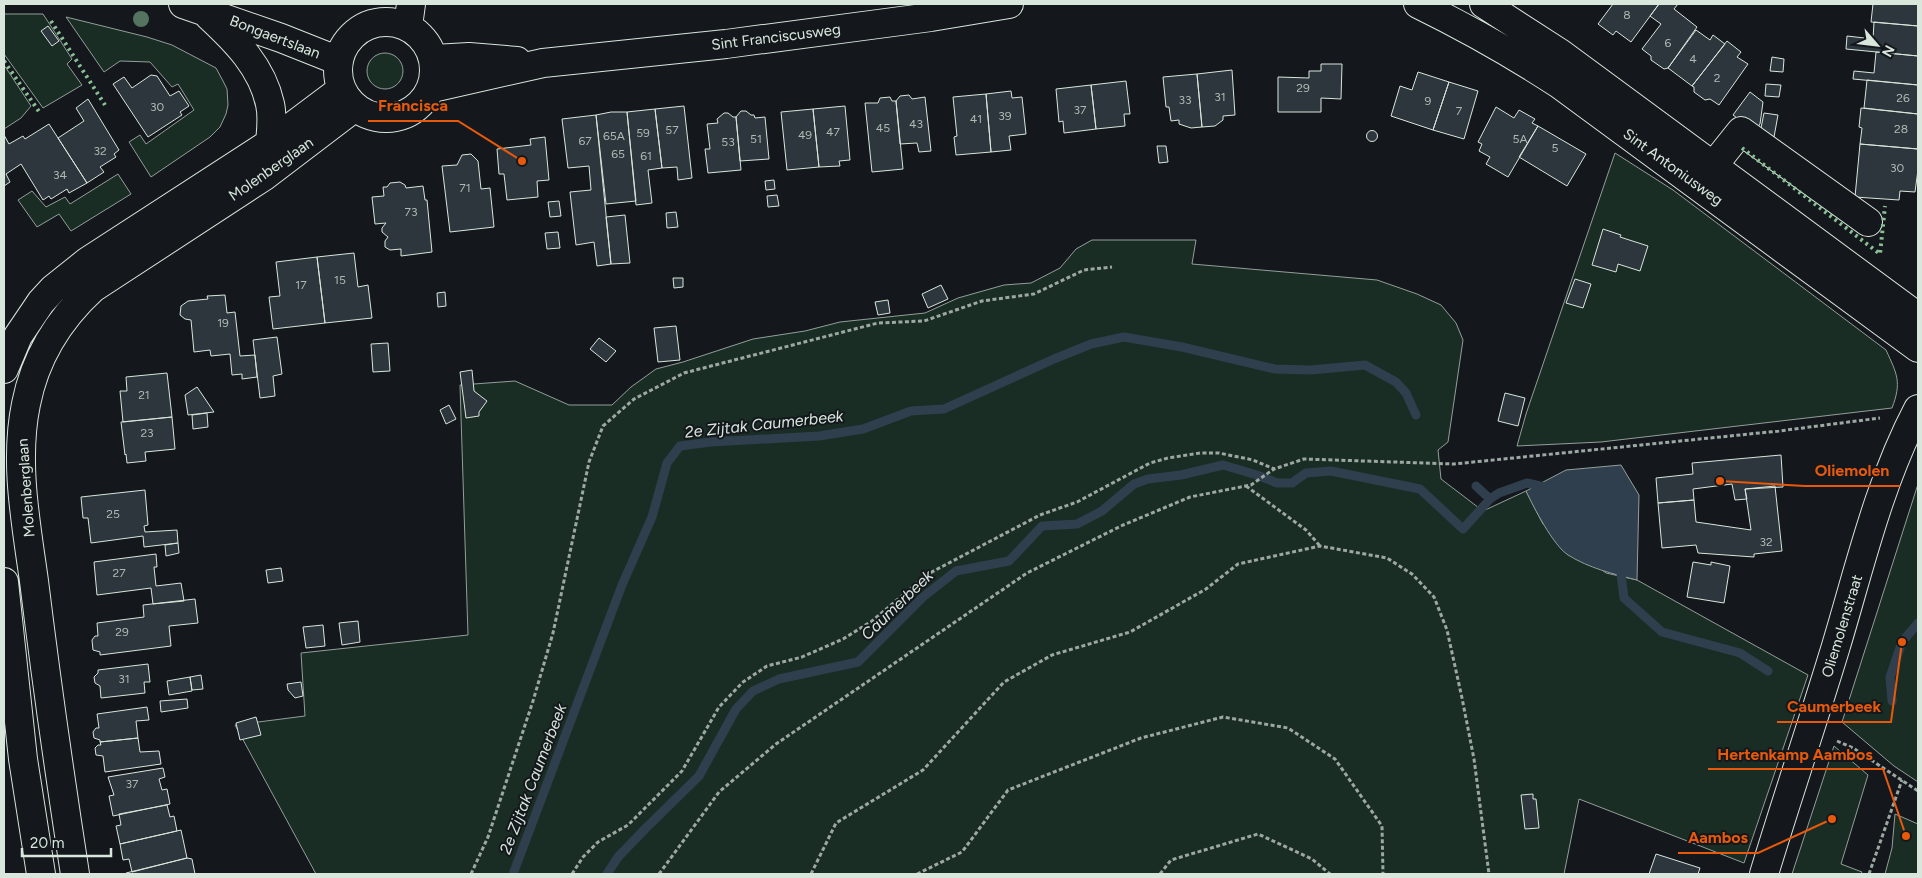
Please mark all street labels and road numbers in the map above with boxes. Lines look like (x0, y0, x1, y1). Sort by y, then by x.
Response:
street label: Bongaertslaan (227, 11, 323, 63)
street label: Sint Franciscusweg (710, 20, 842, 54)
street label: Sint Antoniusweg (1620, 125, 1726, 209)
street label: Molenberglaan (225, 133, 317, 205)
street label: Molenberglaan (14, 438, 38, 538)
street label: Oliemolenstraat (1818, 572, 1866, 680)

